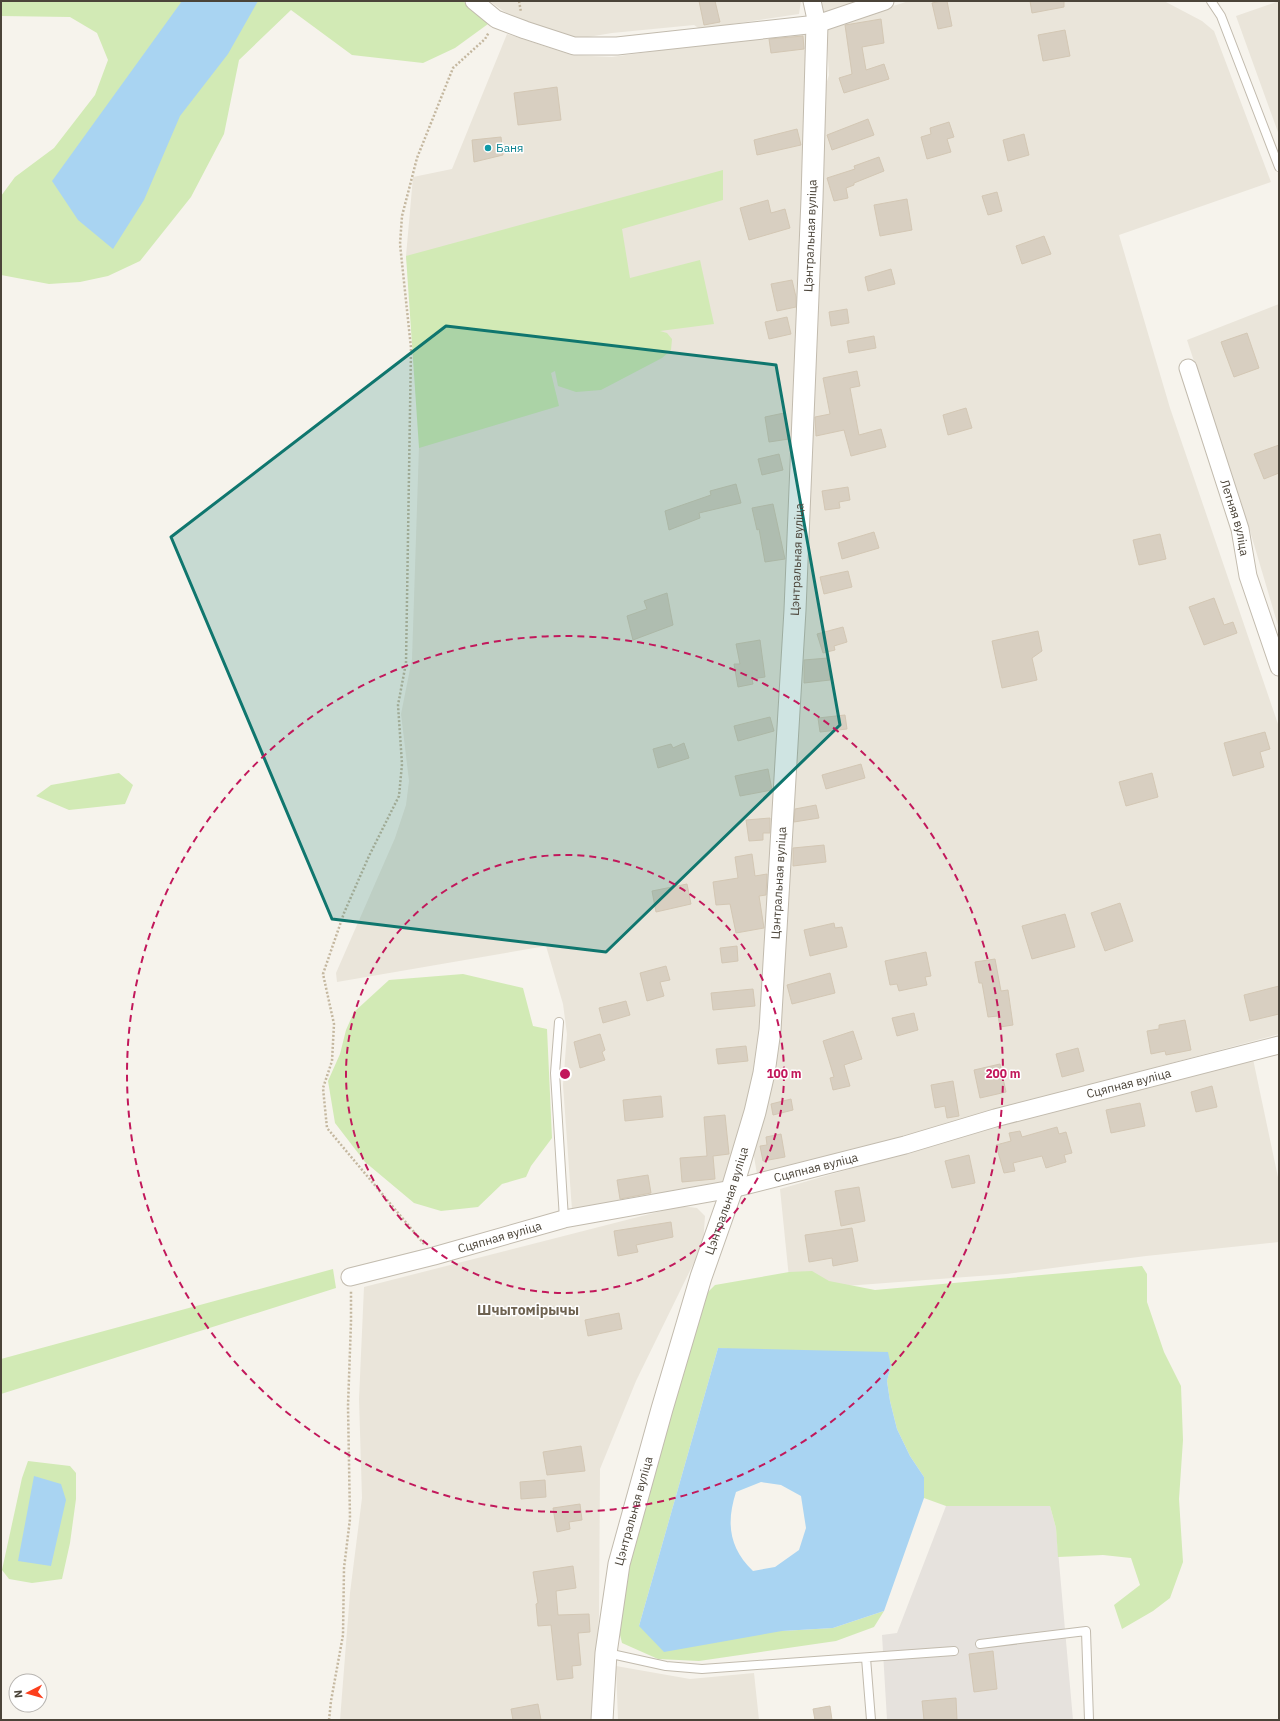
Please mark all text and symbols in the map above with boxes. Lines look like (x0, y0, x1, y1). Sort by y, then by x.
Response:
place label: Баня (496, 140, 524, 155)
marker: Баня (483, 143, 493, 153)
street label: Цэнтральная вуліца (800, 179, 820, 292)
street label: Летняя вуліца (1217, 477, 1253, 558)
street label: Цэнтральная вуліца (787, 502, 806, 616)
street label: Цэнтральная вуліца (767, 826, 789, 940)
street label: Сцяпная вуліца (1085, 1065, 1173, 1101)
text: 100 m (766, 1066, 802, 1081)
text: 200 m (985, 1066, 1021, 1081)
centre of rings (558, 1067, 572, 1081)
street label: Цэнтральная вуліца (701, 1144, 751, 1257)
street label: Сцяпная вуліца (772, 1149, 860, 1185)
street label: Сцяпная вуліца (456, 1218, 544, 1256)
district label: Шчытомірычы (477, 1301, 579, 1319)
street label: Цэнтральная вуліца (611, 1454, 656, 1567)
north arrow (8, 1673, 48, 1713)
text: N (11, 1689, 25, 1699)

